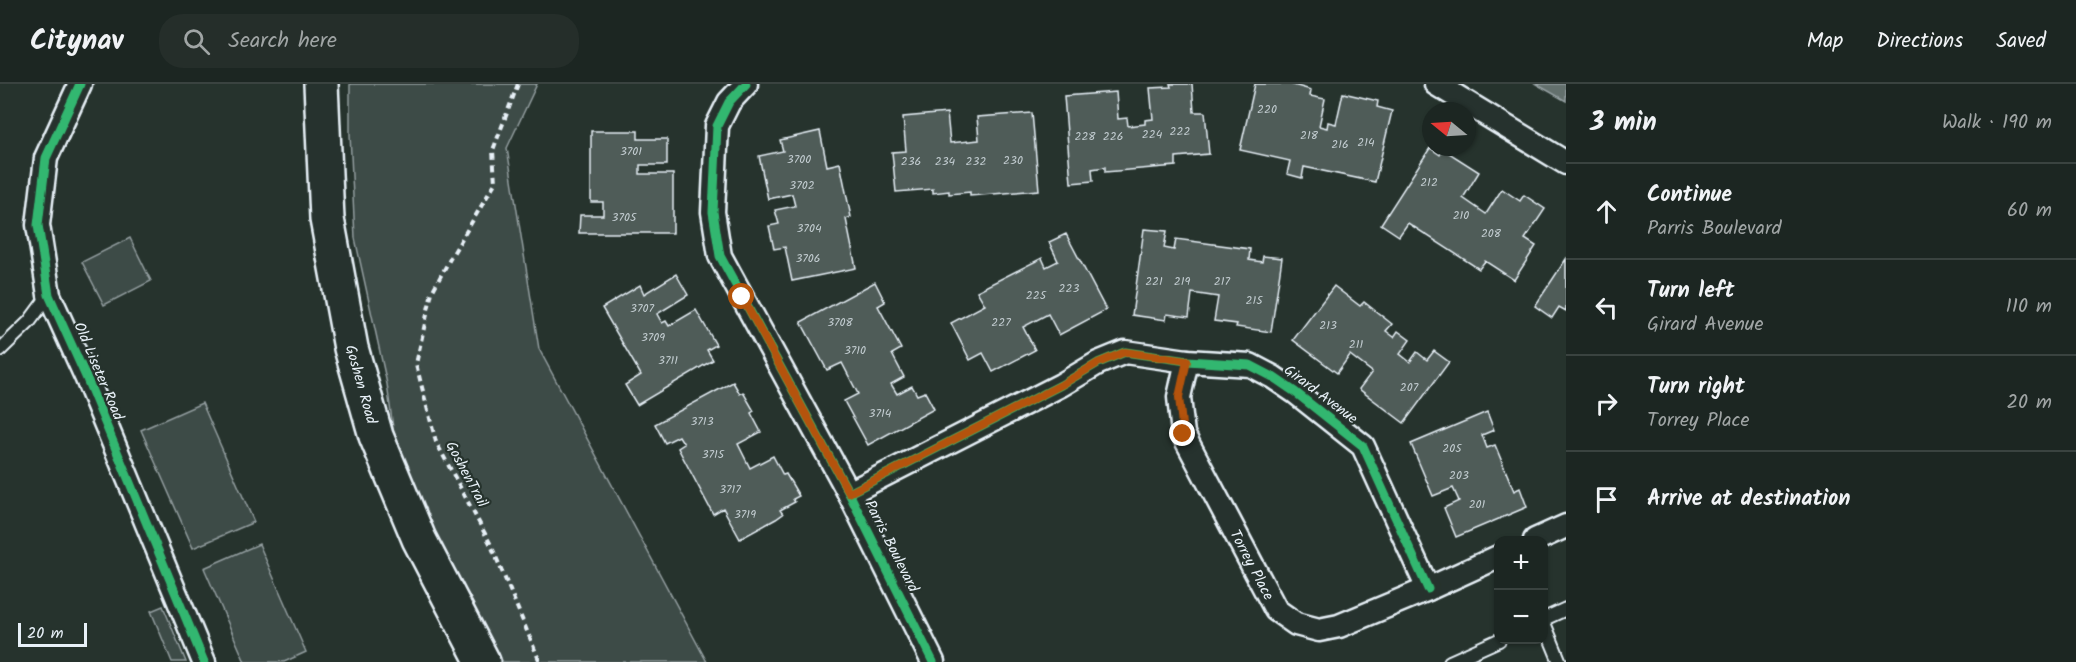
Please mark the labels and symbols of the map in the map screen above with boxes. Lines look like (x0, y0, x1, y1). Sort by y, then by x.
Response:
house number: 220 (1257, 100, 1277, 119)
north arrow (1422, 102, 1476, 156)
house number: 222 (1170, 122, 1190, 141)
house number: 224 (1142, 125, 1163, 144)
house number: 218 (1300, 126, 1319, 145)
house number: 228 (1074, 127, 1096, 146)
house number: 226 (1103, 127, 1123, 146)
house number: 214 (1357, 133, 1375, 152)
house number: 216 (1331, 135, 1349, 154)
house number: 3701 (620, 142, 642, 161)
house number: 3700 (787, 150, 811, 169)
house number: 230 (1003, 151, 1023, 170)
house number: 236 (901, 152, 921, 171)
house number: 234 (935, 152, 956, 171)
house number: 232 (966, 152, 986, 171)
house number: 212 (1420, 173, 1438, 192)
house number: 3702 (789, 176, 815, 195)
house number: 210 (1453, 206, 1469, 225)
house number: 3705 (612, 208, 638, 227)
house number: 3704 (797, 219, 822, 238)
house number: 208 (1481, 224, 1502, 243)
house number: 3706 (795, 249, 821, 268)
house number: 221 (1145, 272, 1163, 291)
house number: 219 (1174, 272, 1190, 291)
house number: 217 (1214, 272, 1231, 291)
house number: 223 (1059, 279, 1080, 298)
route start (728, 283, 754, 309)
house number: 225 (1026, 286, 1048, 305)
house number: 215 (1245, 291, 1264, 310)
house number: 3707 (630, 299, 654, 318)
house number: 3708 (827, 313, 854, 332)
house number: 227 (991, 313, 1011, 332)
house number: 213 (1319, 316, 1337, 335)
street label: Old Liseter Road (67, 318, 130, 425)
house number: 3709 (641, 328, 665, 347)
house number: 211 (1349, 335, 1363, 354)
house number: 3710 (844, 341, 866, 360)
street label: Goshen Road (338, 342, 383, 427)
house number: 3711 (658, 351, 678, 370)
street label: Girard Avenue (1278, 359, 1363, 431)
house number: 207 (1400, 378, 1419, 397)
house number: 3714 (869, 404, 892, 423)
house number: 3713 (690, 412, 714, 431)
route end (1169, 420, 1195, 446)
street label: GoshenTrail (439, 437, 494, 512)
house number: 205 (1442, 439, 1463, 458)
house number: 3715 (702, 445, 726, 464)
house number: 203 (1449, 466, 1469, 485)
house number: 3717 (719, 480, 741, 499)
house number: 201 (1469, 495, 1486, 514)
street label: Parris Boulevard (858, 496, 925, 597)
house number: 3719 (734, 505, 756, 524)
street label: Torrey Place (1223, 526, 1280, 605)
scale bar (18, 620, 87, 648)

